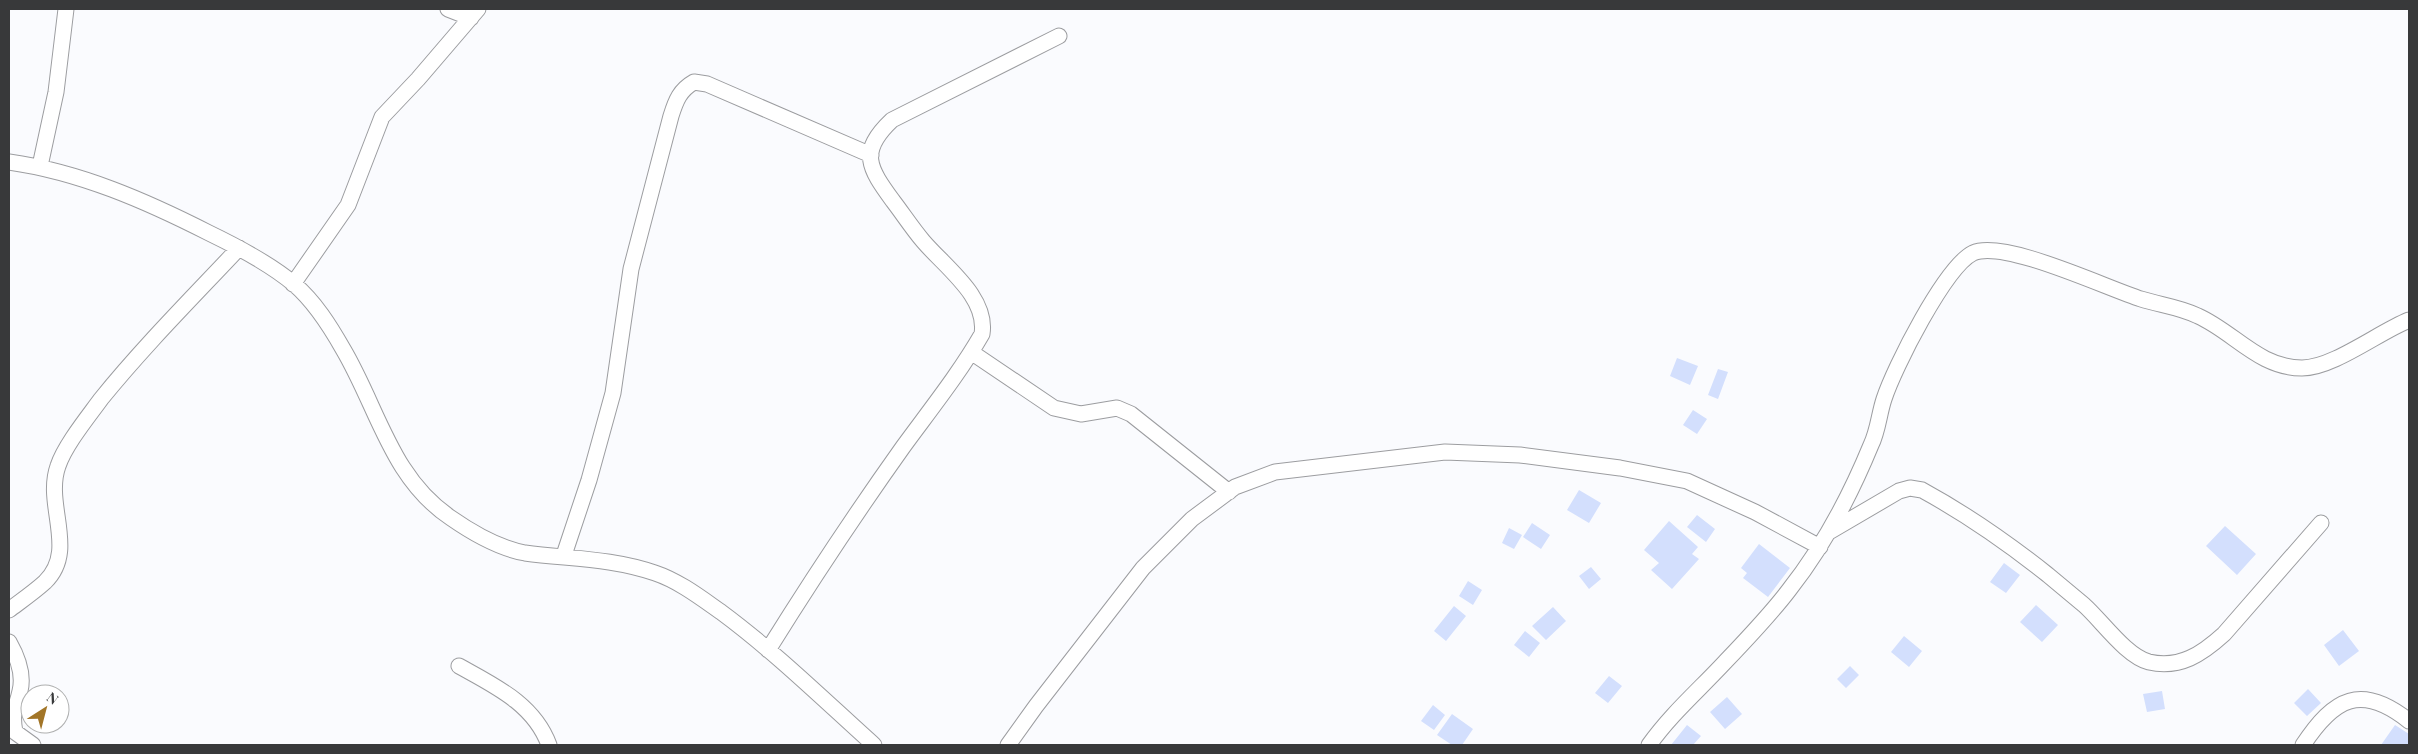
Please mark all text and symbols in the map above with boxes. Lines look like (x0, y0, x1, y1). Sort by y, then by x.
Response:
north arrow (20, 684, 70, 734)
text: N (43, 687, 63, 709)

